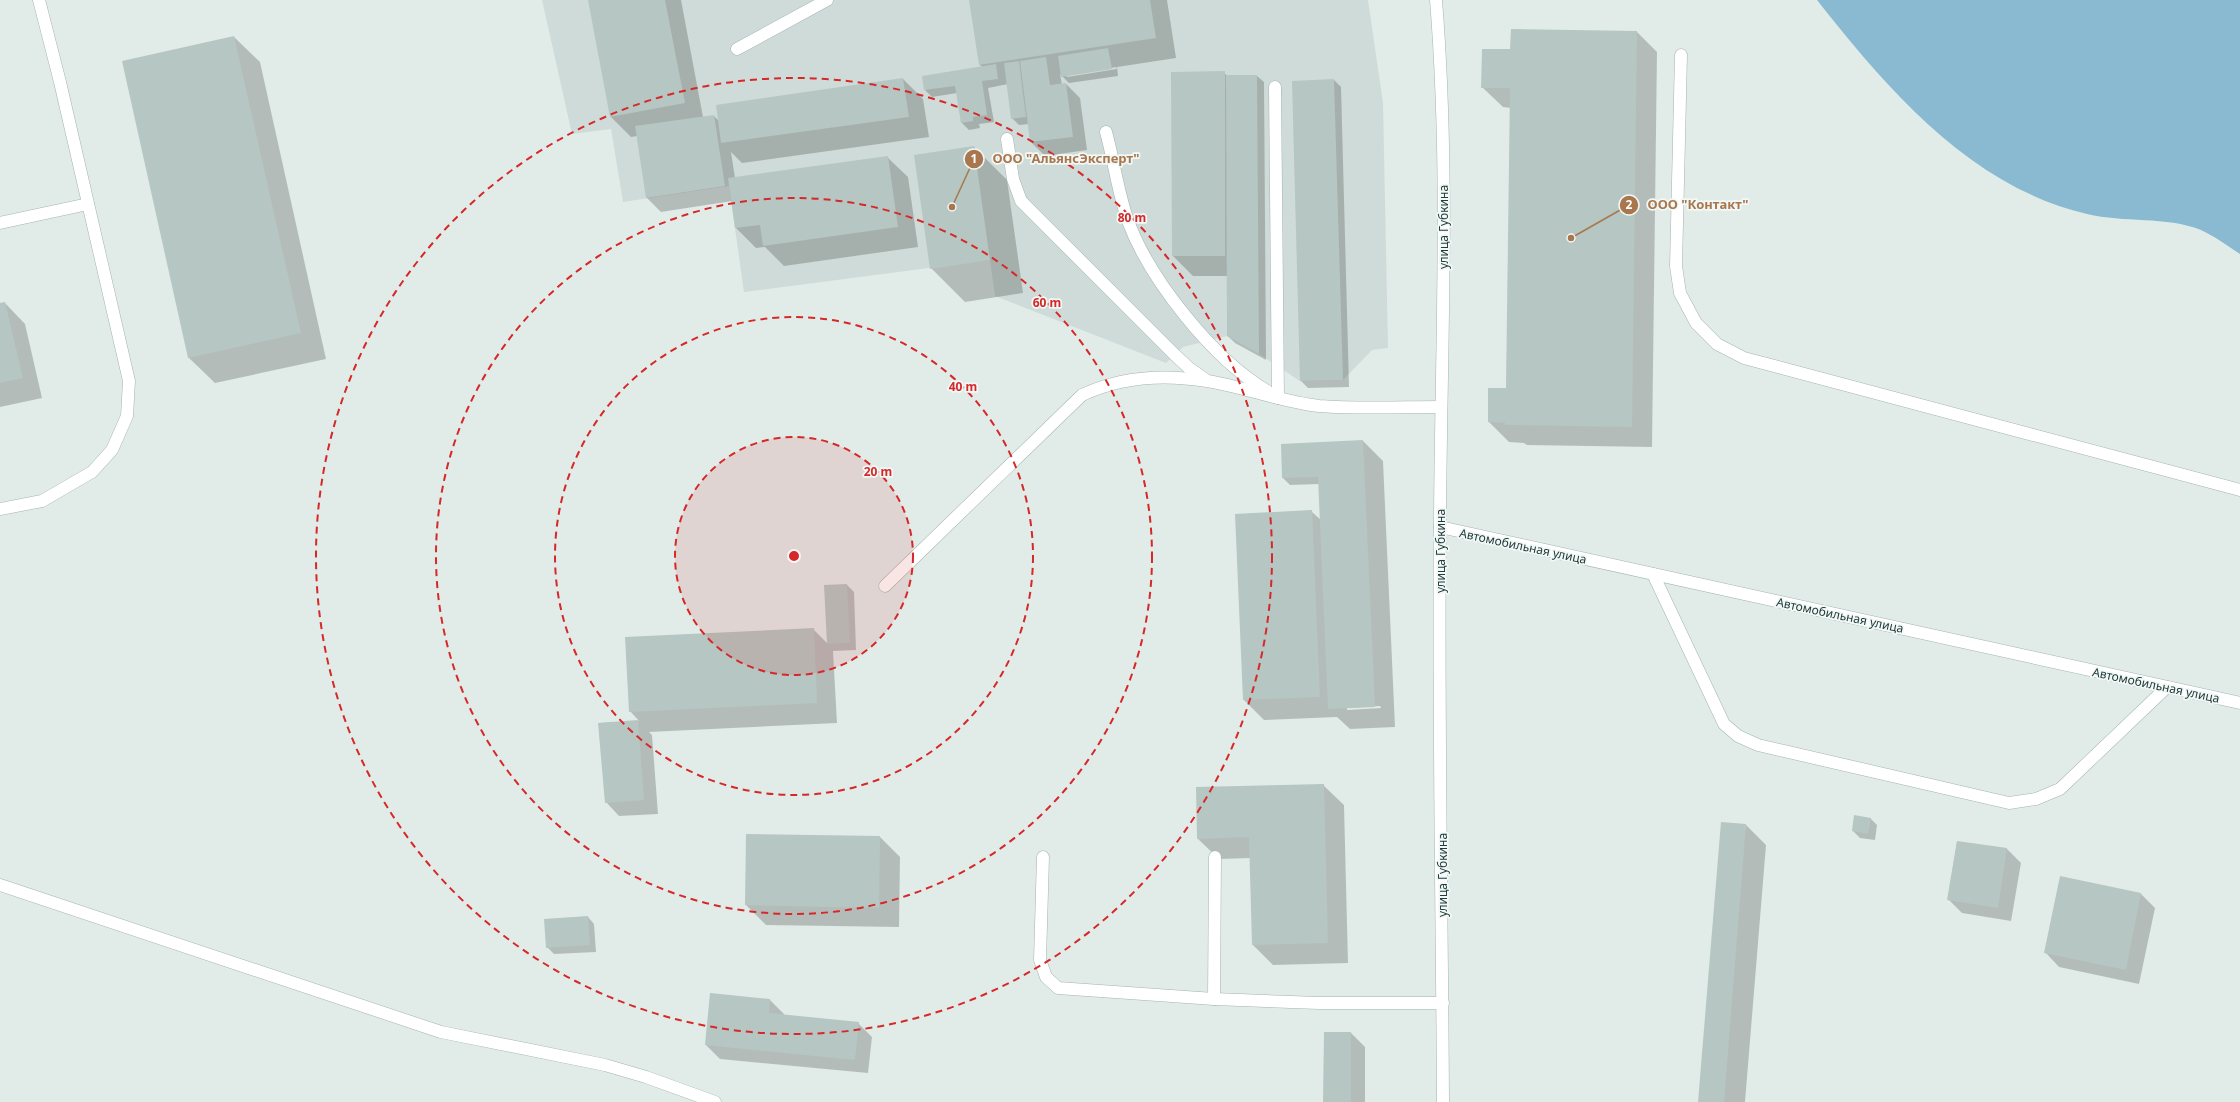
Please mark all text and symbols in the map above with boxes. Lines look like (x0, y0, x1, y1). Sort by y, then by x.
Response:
callout: ООО "АльянсЭксперт" (964, 146, 1147, 171)
text: ООО "АльянсЭксперт" (992, 149, 1140, 167)
text: 1 (971, 150, 977, 167)
street label: улица Губкина (1435, 185, 1452, 269)
callout: ООО "Контакт" (1619, 192, 1756, 217)
text: ООО "Контакт" (1648, 195, 1748, 213)
text: 2 (1626, 196, 1633, 213)
text: 80 m (1118, 209, 1146, 226)
text: 60 m (1033, 294, 1061, 311)
text: 40 m (949, 378, 977, 395)
text: 20 m (864, 463, 892, 480)
street label: улица Губкина (1432, 509, 1449, 593)
street label: Автомобильная улица (1458, 524, 1588, 568)
centre of rings (787, 549, 801, 563)
street label: Автомобильная улица (1775, 593, 1905, 637)
street label: Автомобильная улица (2091, 663, 2221, 707)
street label: улица Губкина (1434, 833, 1451, 917)

